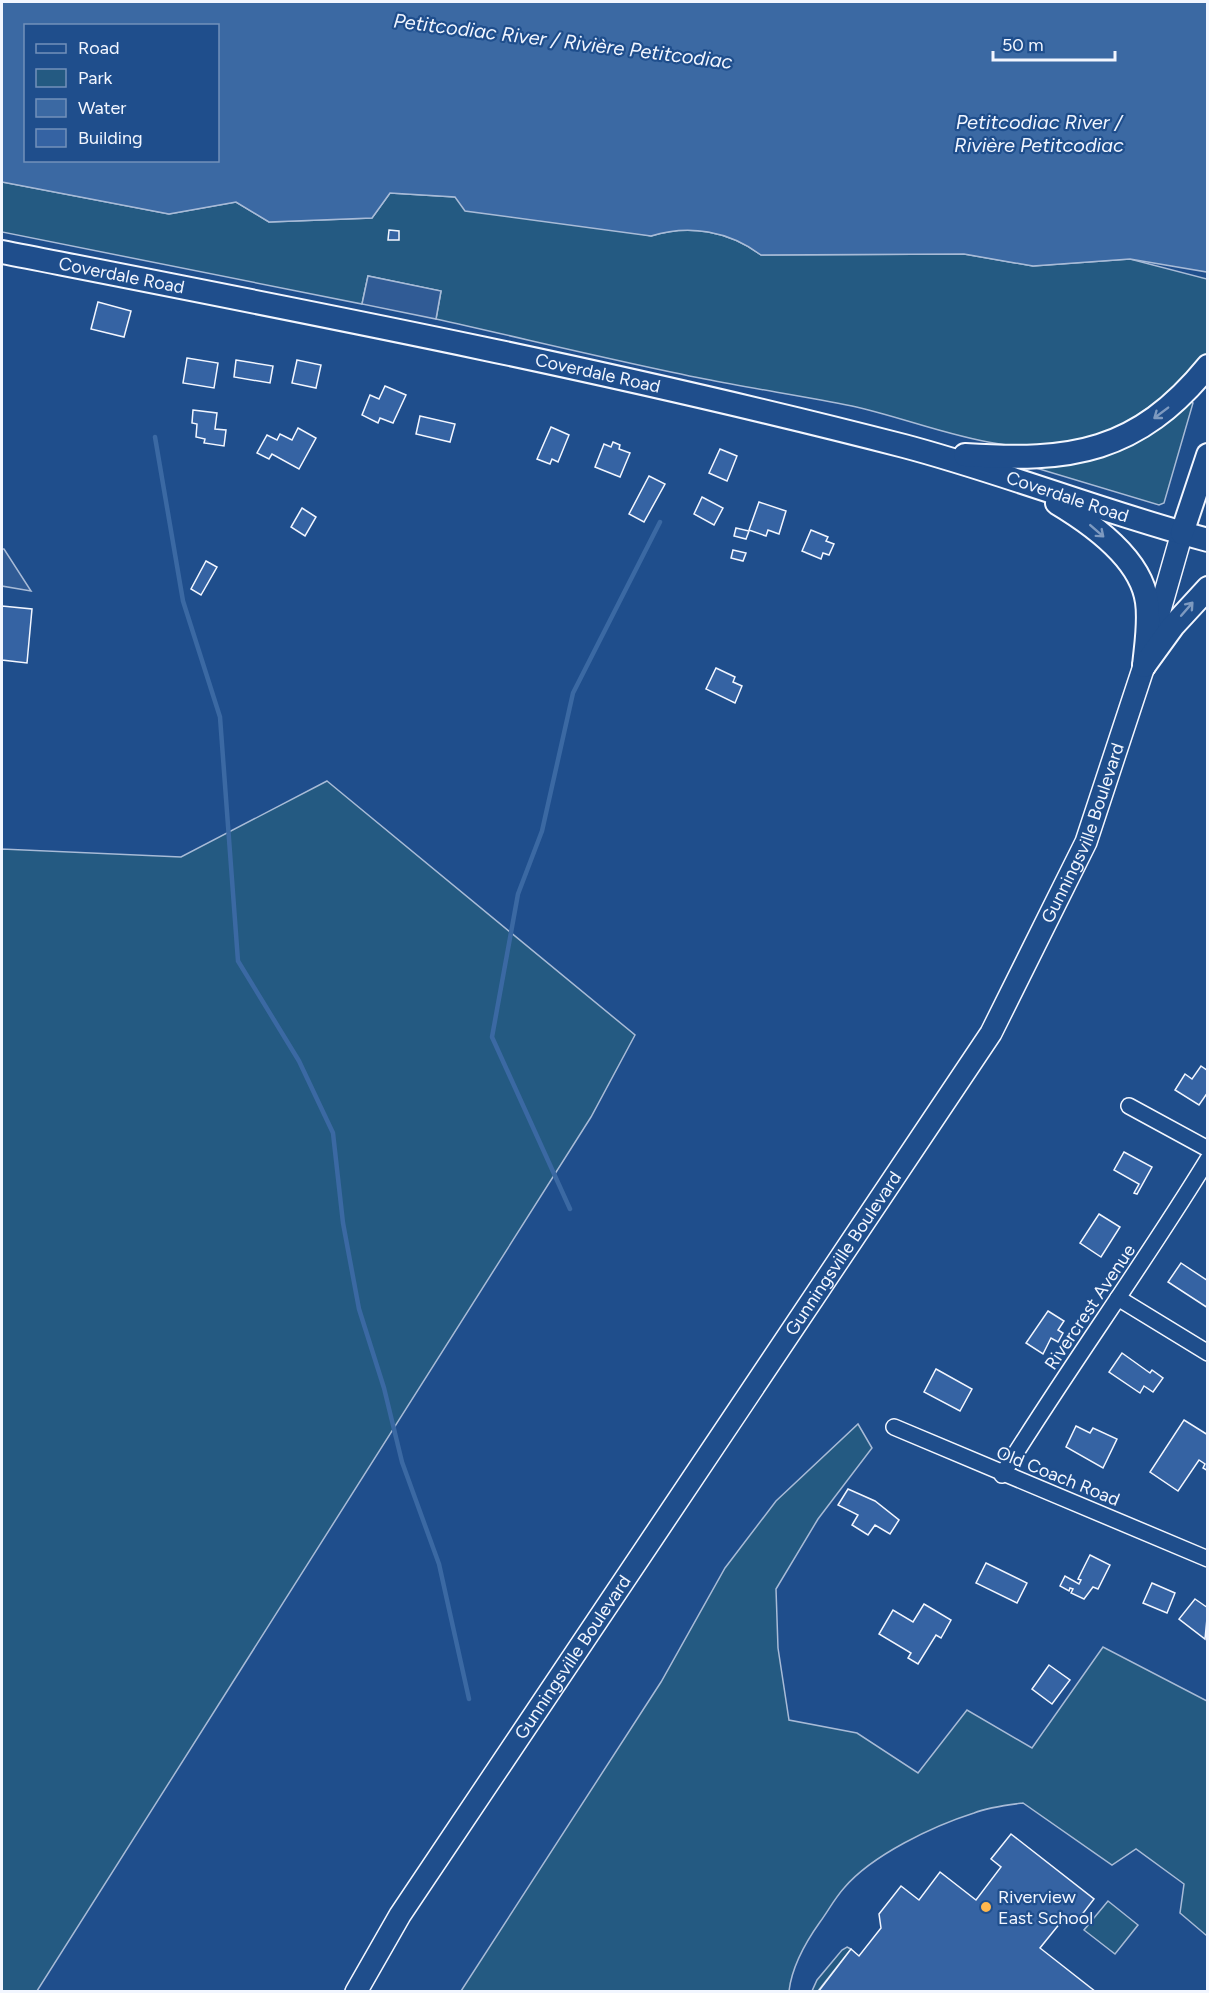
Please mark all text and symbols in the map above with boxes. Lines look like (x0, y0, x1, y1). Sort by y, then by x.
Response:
water label: Petitcodiac River / Rivière Petitcodiac (392, 8, 734, 74)
legend (24, 24, 219, 162)
scale bar (993, 24, 1114, 62)
text: 50 m (1002, 34, 1044, 56)
text: Road (78, 37, 119, 59)
text: Park (78, 67, 113, 89)
text: Water (78, 97, 126, 119)
water label: Petitcodiac River / Rivière Petitcodiac (954, 110, 1125, 157)
text: Building (78, 127, 143, 149)
street label: Coverdale Road (57, 252, 186, 299)
street label: Coverdale Road (533, 349, 663, 398)
one-way arrow (1153, 407, 1169, 419)
street label: Coverdale Road (1003, 466, 1132, 527)
one-way arrow (1089, 524, 1104, 538)
one-way arrow (1180, 602, 1194, 617)
street label: Gunningsville Boulevard (1036, 740, 1129, 927)
street label: Gunningsville Boulevard (780, 1167, 906, 1340)
street label: Rivercrest Avenue (1040, 1240, 1140, 1374)
street label: Old Coach Road (993, 1441, 1123, 1511)
street label: Gunningsville Boulevard (510, 1571, 636, 1743)
place label: Riverview East School (998, 1886, 1093, 1929)
marker: Riverview East School (979, 1900, 993, 1914)

